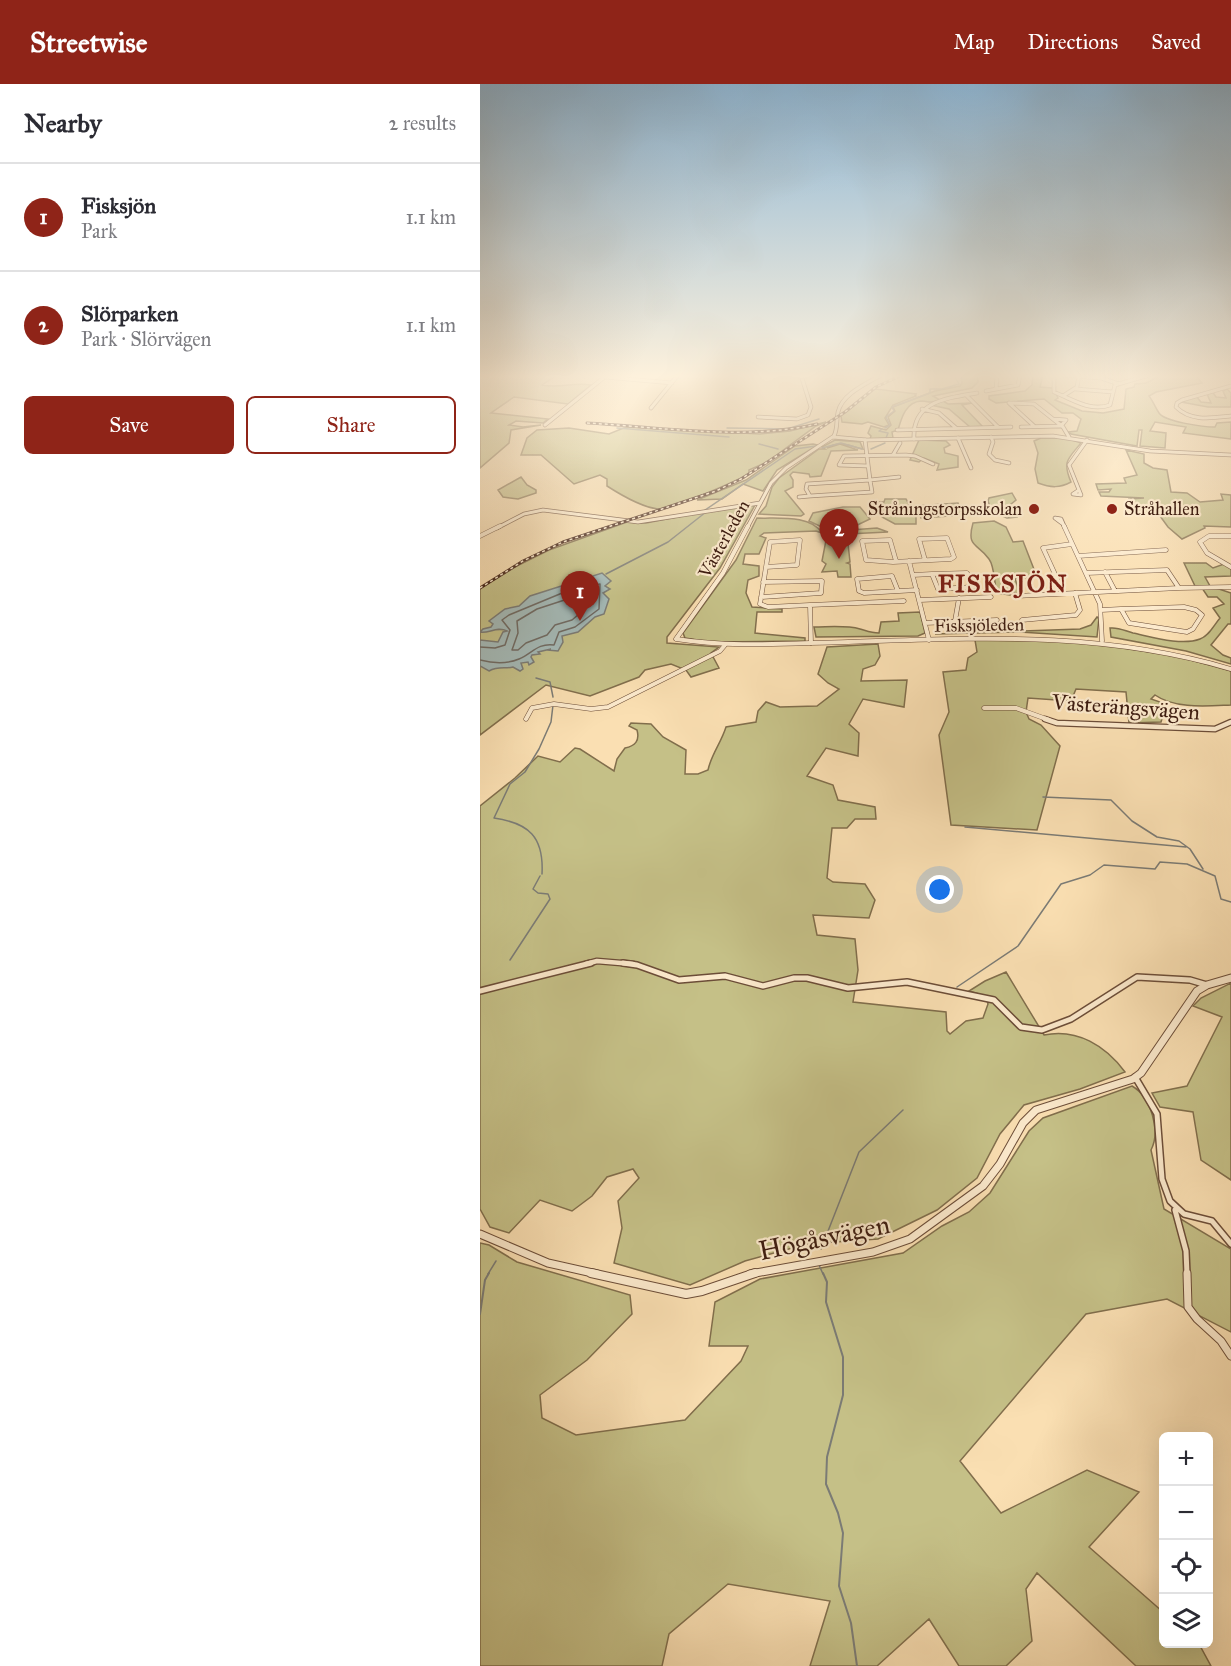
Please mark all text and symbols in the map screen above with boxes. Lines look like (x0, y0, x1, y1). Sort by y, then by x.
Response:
text: Streetwise (30, 25, 147, 60)
text: Map (954, 29, 995, 55)
text: Directions (1028, 29, 1118, 55)
text: Saved (1151, 29, 1201, 55)
text: Nearby (24, 107, 102, 139)
text: 2 results (388, 111, 456, 135)
text: Fisksjön (81, 192, 156, 219)
text: 1 (40, 205, 47, 229)
text: 1.1 km (406, 205, 456, 229)
text: Park (81, 219, 117, 243)
text: Slörparken (81, 300, 178, 327)
text: 2 (39, 313, 48, 337)
text: 1.1 km (406, 313, 456, 337)
text: Park · Slörvägen (81, 327, 211, 351)
button: Save (24, 396, 234, 454)
button: Share (246, 396, 456, 454)
street label: Västerleden (693, 496, 754, 583)
place label: Stråningstorpsskolan (868, 498, 1022, 521)
place label: Stråhallen (1124, 498, 1200, 520)
marker: Stråningstorpsskolan (1027, 502, 1041, 516)
marker: Stråhallen (1105, 502, 1119, 516)
pin: 2 (820, 510, 858, 559)
district label: FISKSJÖN (938, 569, 1068, 599)
pin: 1 (560, 572, 600, 621)
street label: Fisksjöleden (934, 613, 1025, 637)
street label: Västerängsvägen (1050, 688, 1201, 726)
your location (925, 875, 954, 904)
street label: Högåsvägen (755, 1207, 893, 1268)
map controls (1159, 1432, 1213, 1648)
button: + (1159, 1432, 1213, 1486)
button: − (1159, 1486, 1213, 1540)
button: locate (1159, 1540, 1213, 1594)
button: layers (1159, 1594, 1213, 1648)

